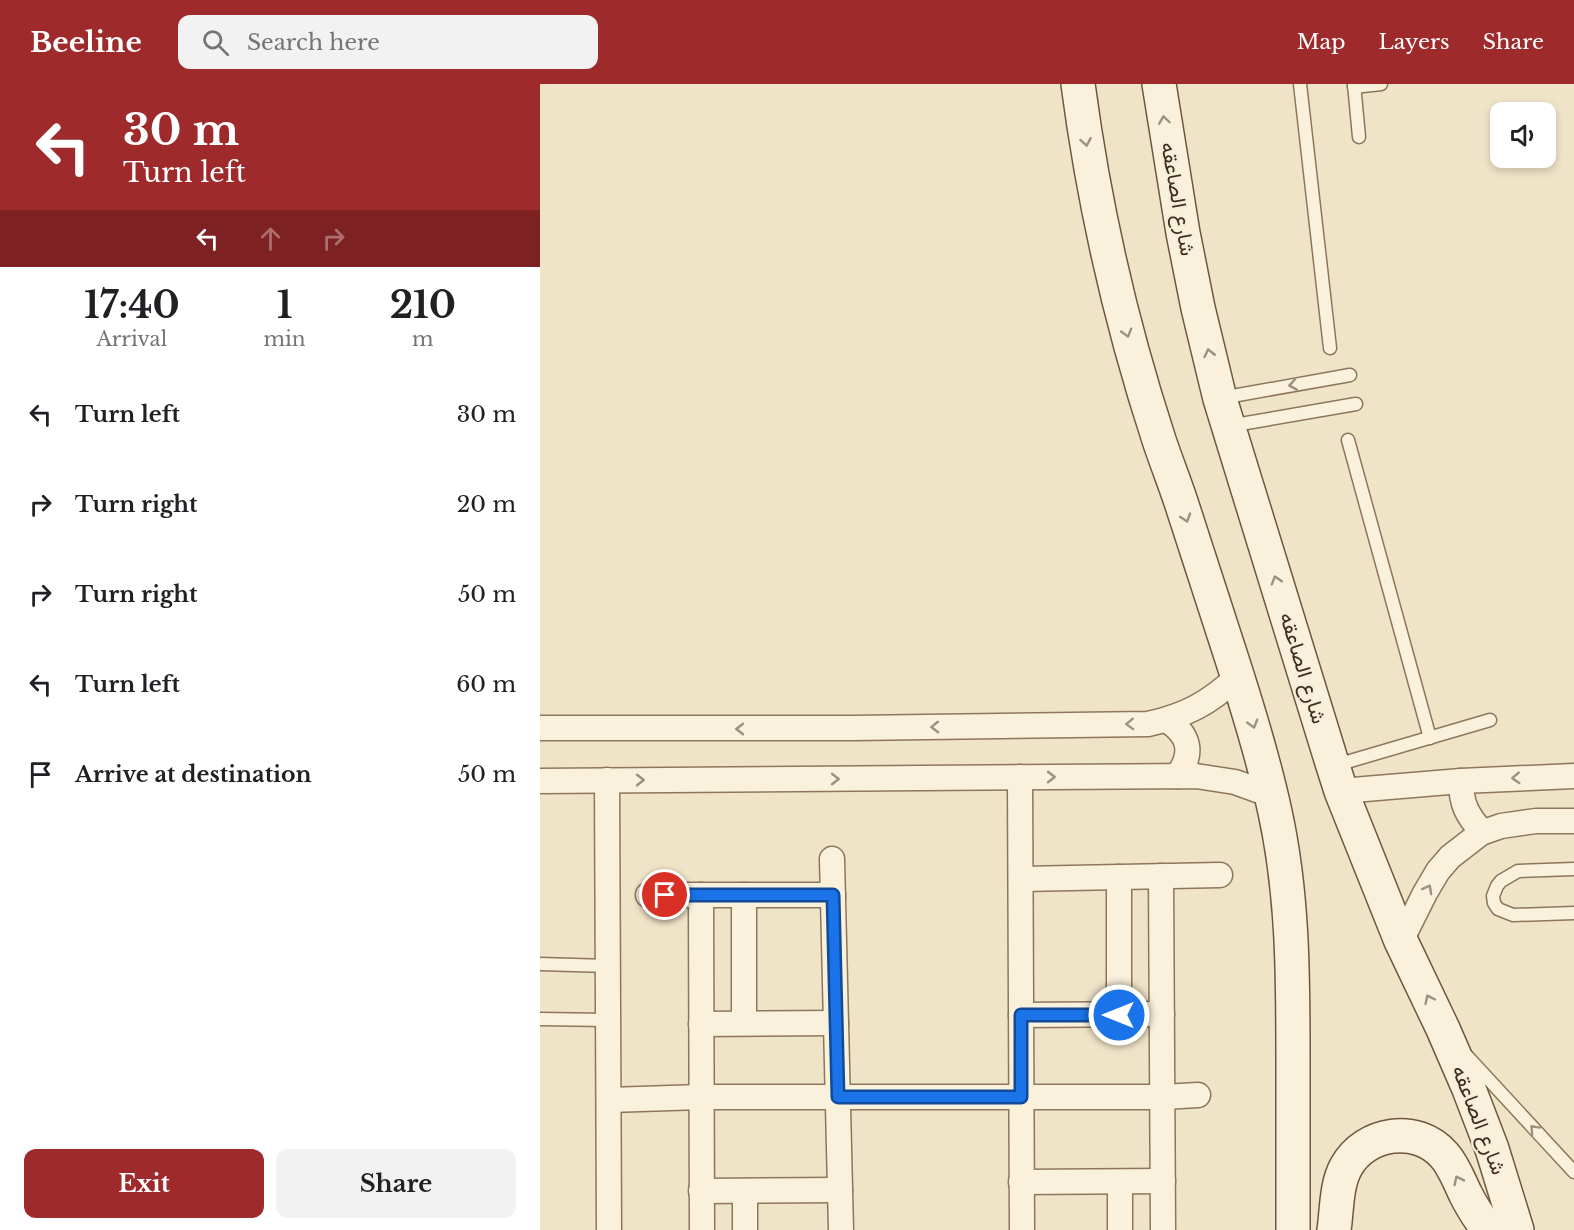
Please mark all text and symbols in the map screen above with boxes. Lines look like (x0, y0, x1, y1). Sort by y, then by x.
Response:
search box (178, 15, 598, 69)
text: Beeline (30, 25, 142, 60)
icon: search (199, 26, 232, 59)
text: Search here (247, 29, 380, 56)
text: Map (1297, 29, 1346, 55)
text: Layers (1379, 29, 1450, 55)
text: Share (1483, 29, 1544, 55)
map controls (1490, 102, 1556, 168)
button: sound (1490, 102, 1556, 168)
text: 30 m (123, 104, 239, 156)
icon: left (24, 108, 102, 186)
one-way arrow (1159, 115, 1171, 124)
one-way arrow (1079, 137, 1092, 147)
street label: شارع الصاعقه (1154, 140, 1201, 258)
text: Turn left (123, 156, 246, 189)
icon: left (191, 222, 224, 255)
icon: ahead (254, 222, 287, 255)
icon: right (317, 222, 350, 255)
text: 17:40 (84, 283, 180, 328)
text: 1 (277, 283, 292, 328)
text: 210 (390, 283, 456, 328)
text: Arrival (96, 327, 167, 351)
text: min (264, 327, 306, 351)
text: m (412, 327, 434, 351)
one-way arrow (1120, 327, 1132, 337)
one-way arrow (1203, 348, 1216, 358)
one-way arrow (1288, 379, 1297, 391)
icon: left (24, 398, 57, 431)
text: Turn left (75, 401, 180, 428)
text: 30 m (457, 401, 516, 428)
icon: right (24, 488, 57, 521)
text: Turn right (75, 491, 197, 518)
text: 20 m (457, 491, 516, 518)
one-way arrow (1179, 512, 1191, 523)
one-way arrow (1271, 575, 1283, 586)
icon: right (24, 578, 57, 611)
text: Turn right (75, 581, 197, 608)
text: 50 m (458, 581, 516, 608)
street label: شارع الصاعقه (1273, 609, 1332, 727)
icon: left (24, 668, 57, 701)
text: Turn left (75, 671, 180, 698)
text: 60 m (456, 671, 516, 698)
one-way arrow (1126, 718, 1135, 731)
one-way arrow (1246, 718, 1258, 729)
one-way arrow (931, 721, 940, 733)
one-way arrow (736, 722, 745, 735)
icon: arrive (24, 758, 57, 791)
text: Arrive at destination (75, 761, 312, 788)
text: 50 m (458, 761, 516, 788)
one-way arrow (1047, 771, 1056, 783)
one-way arrow (831, 772, 840, 785)
one-way arrow (1511, 772, 1520, 785)
one-way arrow (636, 774, 645, 786)
pin (639, 869, 690, 920)
icon: arrive (648, 878, 681, 911)
one-way arrow (1421, 885, 1432, 895)
position arrow (1087, 983, 1151, 1047)
one-way arrow (1424, 995, 1436, 1006)
street label: شارع الصاعقه (1445, 1062, 1512, 1179)
one-way arrow (1531, 1125, 1542, 1136)
button: Exit (24, 1149, 264, 1218)
button: Share (276, 1149, 516, 1218)
one-way arrow (1454, 1175, 1466, 1186)

